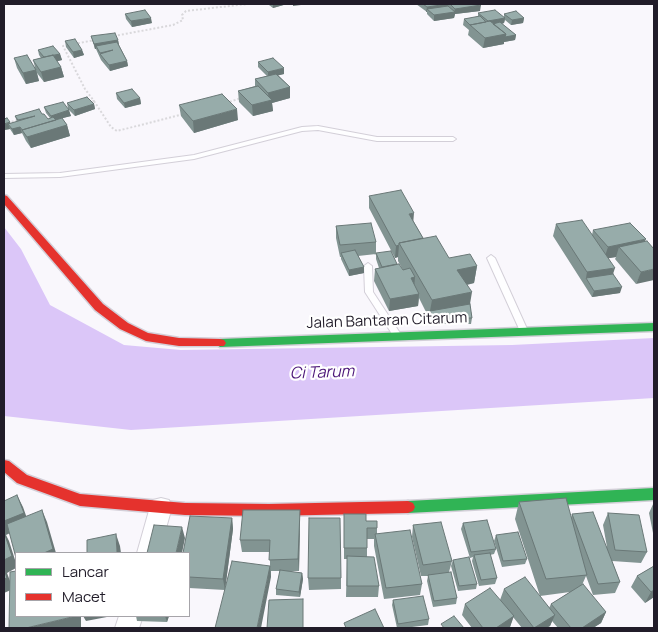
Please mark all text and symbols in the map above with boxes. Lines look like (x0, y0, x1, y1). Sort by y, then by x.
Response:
street label: Jalan Bantaran Citarum (306, 309, 468, 333)
water label: Ci Tarum (289, 362, 355, 384)
legend (15, 552, 190, 617)
text: Lancar (62, 561, 109, 582)
text: Macet (62, 586, 106, 607)

